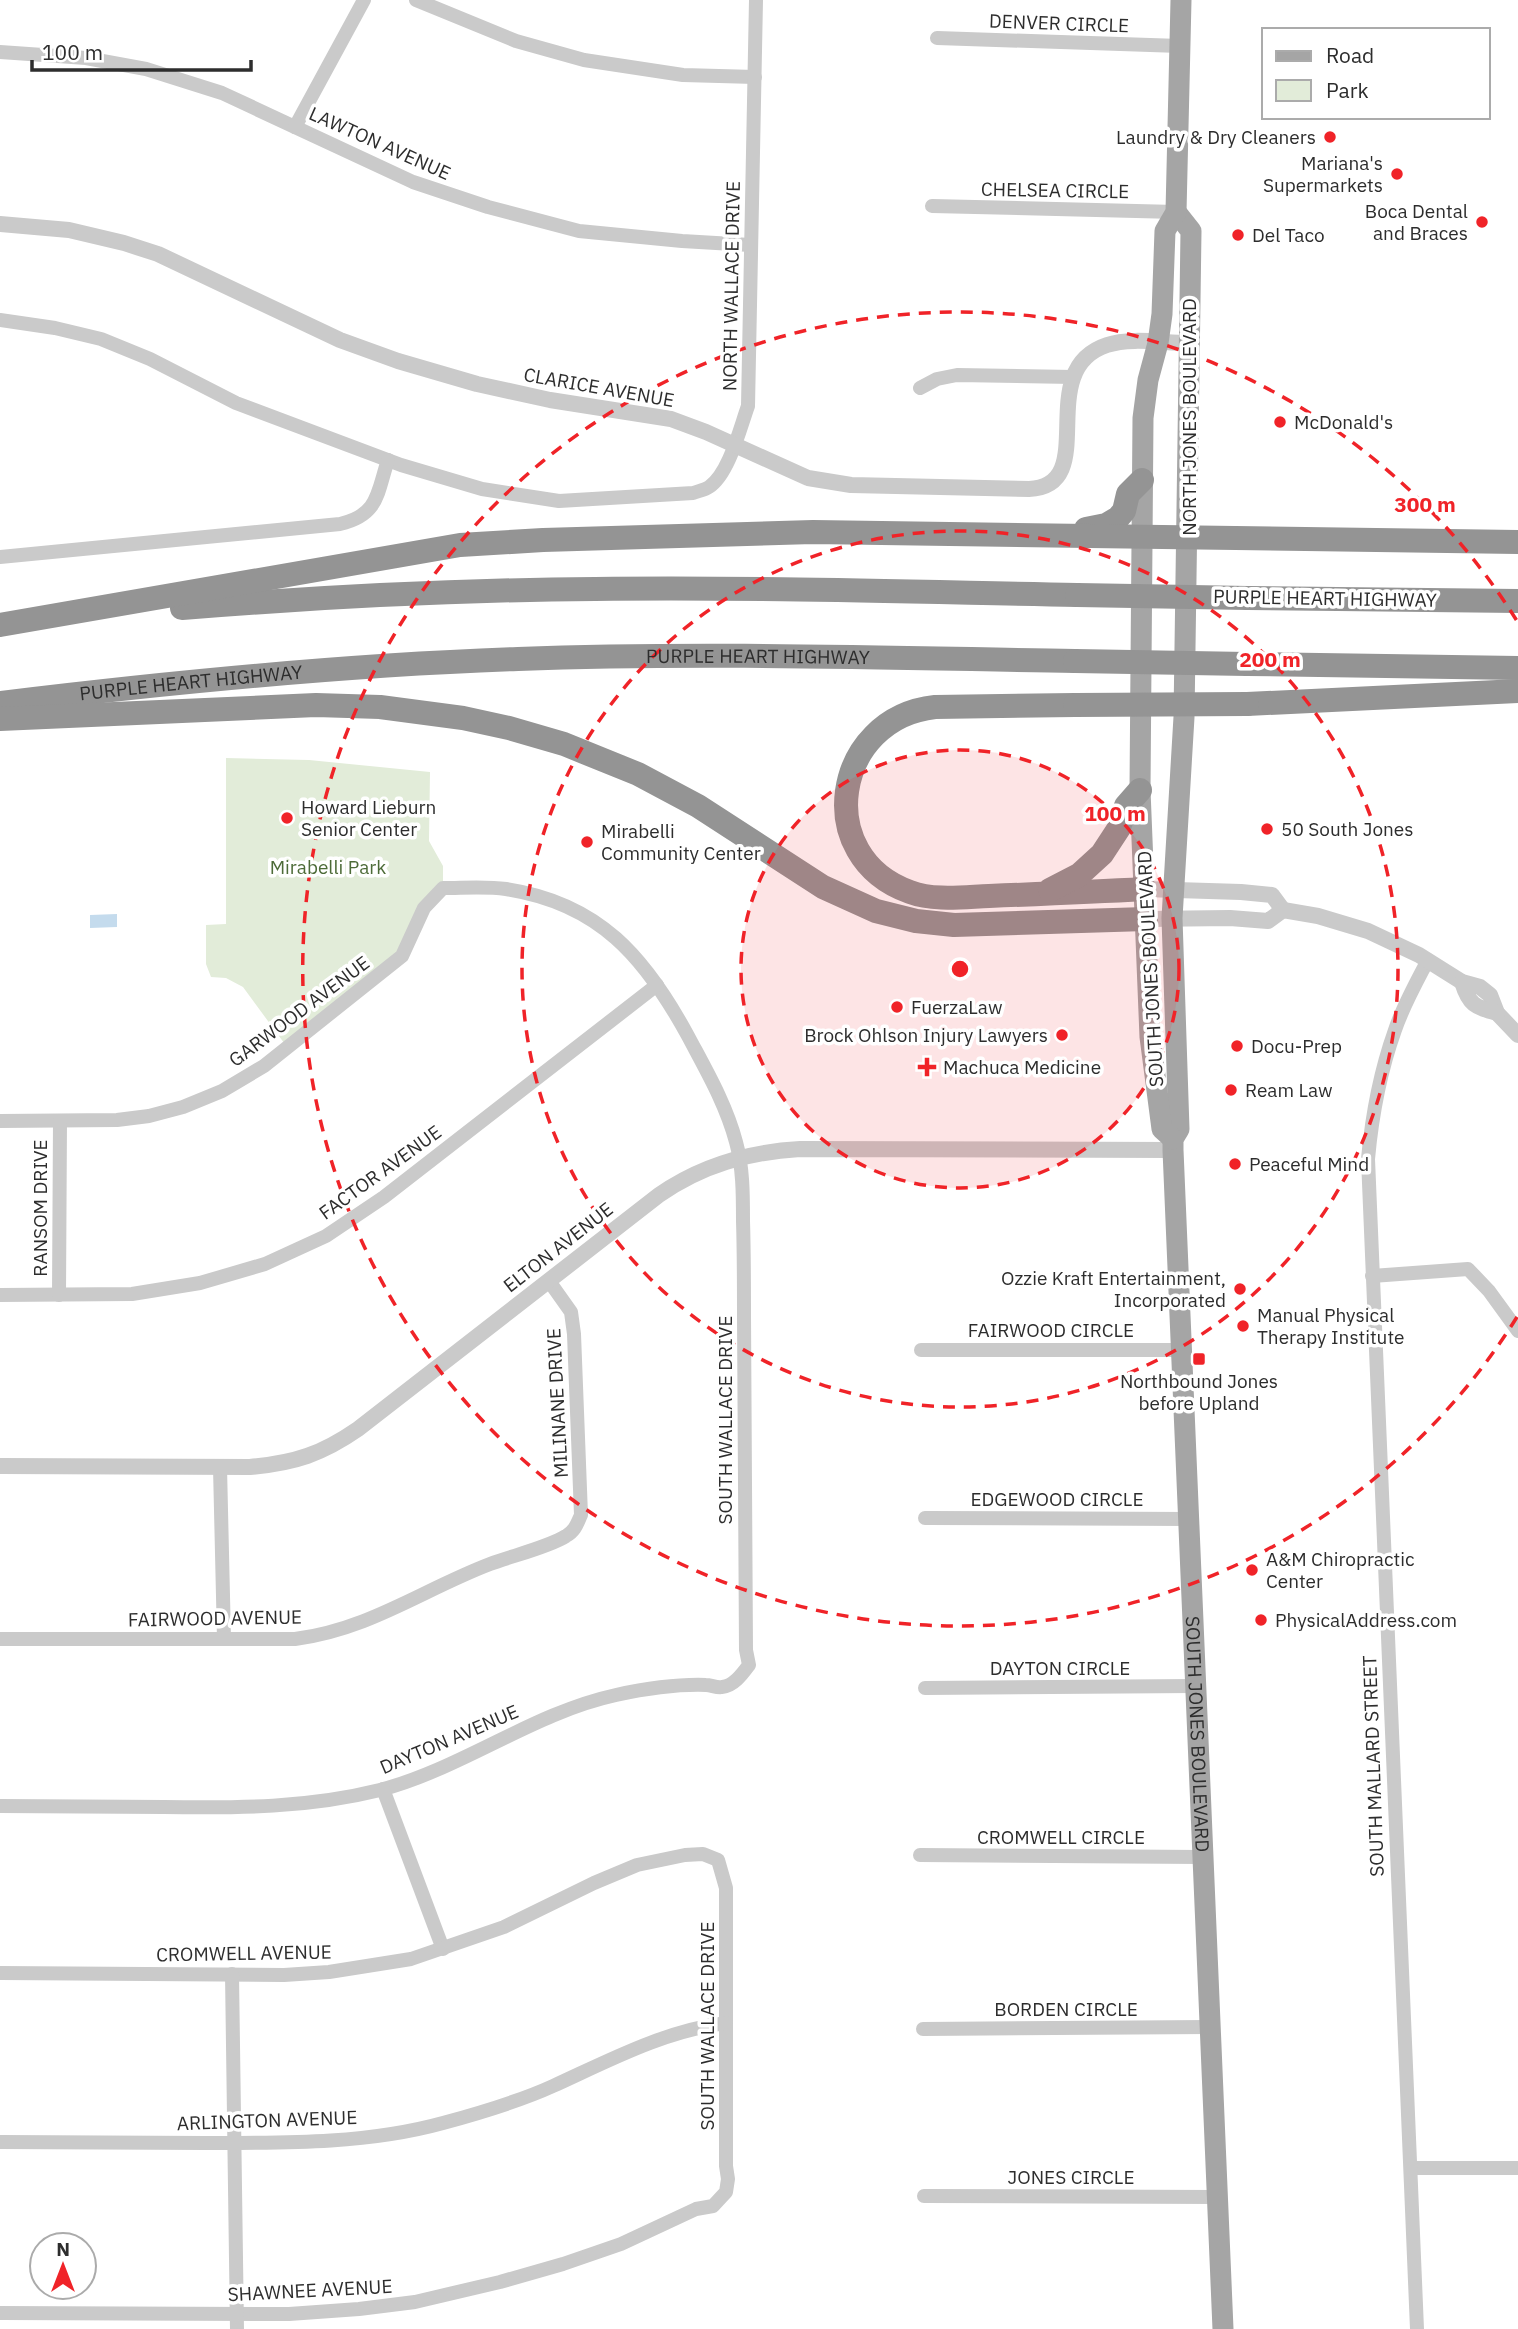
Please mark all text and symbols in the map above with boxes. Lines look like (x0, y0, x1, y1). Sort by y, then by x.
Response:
street label: DENVER CIRCLE (988, 9, 1130, 37)
scale bar (32, 28, 250, 72)
legend (1262, 28, 1490, 119)
text: 100 m (42, 38, 103, 66)
text: Road (1326, 41, 1374, 69)
text: Park (1326, 76, 1369, 104)
street label: LAWTON AVENUE (305, 101, 455, 185)
place label: Laundry & Dry Cleaners (1116, 125, 1316, 149)
marker: Laundry & Dry Cleaners (1322, 129, 1338, 145)
place label: Mariana's Supermarkets (1263, 151, 1383, 197)
marker: Mariana's Supermarkets (1389, 166, 1405, 182)
street label: CHELSEA CIRCLE (981, 177, 1129, 203)
street label: NORTH WALLACE DRIVE (717, 181, 745, 391)
place label: Boca Dental and Braces (1365, 199, 1468, 245)
marker: Boca Dental and Braces (1474, 214, 1490, 230)
place label: Del Taco (1252, 223, 1325, 247)
marker: Del Taco (1230, 227, 1246, 243)
street label: NORTH JONES BOULEVARD (1177, 298, 1201, 536)
street label: CLARICE AVENUE (522, 362, 676, 412)
place label: McDonald's (1294, 410, 1393, 434)
marker: McDonald's (1272, 414, 1288, 430)
text: 300 m (1394, 490, 1456, 518)
street label: PURPLE HEART HIGHWAY (1213, 584, 1438, 612)
street label: PURPLE HEART HIGHWAY (646, 644, 871, 669)
text: 200 m (1239, 645, 1301, 673)
street label: PURPLE HEART HIGHWAY (78, 660, 304, 706)
place label: Howard Lieburn Senior Center (301, 795, 436, 841)
text: 100 m (1084, 799, 1146, 827)
marker: Howard Lieburn Senior Center (279, 810, 295, 826)
place label: 50 South Jones (1281, 817, 1414, 841)
place label: Mirabelli Community Center (601, 819, 761, 865)
marker: 50 South Jones (1259, 821, 1275, 837)
marker: Mirabelli Community Center (579, 834, 595, 850)
street label: SOUTH JONES BOULEVARD (1132, 850, 1168, 1088)
park label: Mirabelli Park (270, 855, 386, 879)
street label: GARWOOD AVENUE (224, 950, 374, 1072)
centre of rings (948, 957, 972, 981)
place label: FuerzaLaw (911, 995, 1003, 1019)
marker: FuerzaLaw (889, 999, 905, 1015)
place label: Brock Ohlson Injury Lawyers (804, 1023, 1048, 1047)
marker: Brock Ohlson Injury Lawyers (1054, 1027, 1070, 1043)
place label: Docu-Prep (1251, 1034, 1342, 1058)
marker: Docu-Prep (1229, 1038, 1245, 1054)
place label: Machuca Medicine (943, 1055, 1101, 1079)
marker: Machuca Medicine (917, 1057, 937, 1077)
place label: Ream Law (1245, 1078, 1333, 1102)
marker: Ream Law (1223, 1082, 1239, 1098)
street label: FACTOR AVENUE (314, 1120, 446, 1224)
street label: RANSOM DRIVE (28, 1139, 52, 1277)
place label: Peaceful Mind (1249, 1152, 1369, 1176)
marker: Peaceful Mind (1227, 1156, 1243, 1172)
street label: ELTON AVENUE (498, 1197, 618, 1297)
place label: Ozzie Kraft Entertainment, Incorporated (1001, 1266, 1226, 1312)
marker: Ozzie Kraft Entertainment, Incorporated (1232, 1281, 1248, 1297)
place label: Manual Physical Therapy Institute (1257, 1303, 1404, 1349)
street label: SOUTH WALLACE DRIVE (713, 1315, 737, 1525)
street label: FAIRWOOD CIRCLE (968, 1318, 1134, 1342)
marker: Manual Physical Therapy Institute (1235, 1318, 1251, 1334)
street label: MILINANE DRIVE (541, 1328, 573, 1478)
marker: Northbound Jones before Upland (1191, 1351, 1207, 1367)
place label: Northbound Jones before Upland (1120, 1369, 1278, 1415)
street label: EDGEWOOD CIRCLE (971, 1487, 1143, 1511)
place label: A&M Chiropractic Center (1266, 1547, 1415, 1593)
marker: A&M Chiropractic Center (1244, 1562, 1260, 1578)
street label: FAIRWOOD AVENUE (128, 1604, 302, 1632)
place label: PhysicalAddress.com (1275, 1608, 1457, 1632)
marker: PhysicalAddress.com (1253, 1612, 1269, 1628)
street label: SOUTH JONES BOULEVARD (1181, 1615, 1215, 1853)
street label: SOUTH MALLARD STREET (1357, 1655, 1389, 1877)
street label: DAYTON CIRCLE (990, 1656, 1130, 1680)
street label: DAYTON AVENUE (376, 1699, 522, 1779)
street label: CROMWELL CIRCLE (977, 1825, 1145, 1849)
street label: SOUTH WALLACE DRIVE (695, 1921, 719, 2131)
street label: CROMWELL AVENUE (156, 1939, 332, 1967)
street label: BORDEN CIRCLE (994, 1997, 1138, 2021)
street label: ARLINGTON AVENUE (176, 2105, 358, 2135)
street label: JONES CIRCLE (1008, 2165, 1134, 2189)
north arrow (28, 2231, 98, 2301)
text: N (56, 2237, 70, 2261)
street label: SHAWNEE AVENUE (227, 2274, 393, 2306)

